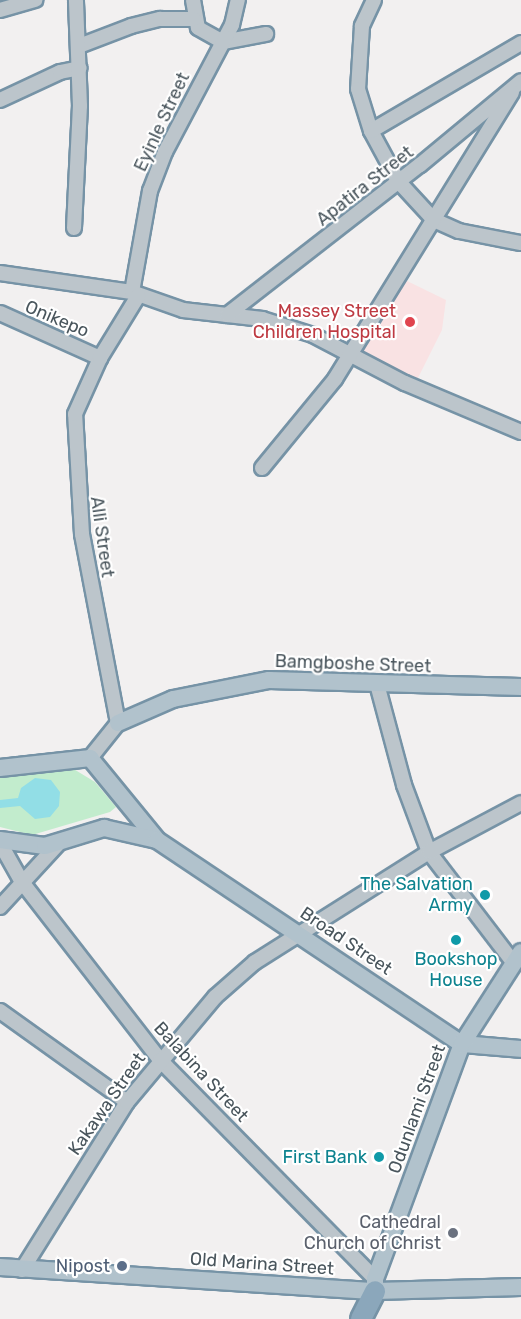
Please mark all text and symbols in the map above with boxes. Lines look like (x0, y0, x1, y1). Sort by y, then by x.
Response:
street label: Eyinle Street (130, 69, 194, 175)
street label: Apatira Street (312, 141, 418, 231)
street label: Onikepo (22, 296, 92, 342)
place label: Massey Street Children Hospital (253, 301, 396, 344)
marker: Massey Street Children Hospital (401, 313, 419, 331)
street label: Alli Street (86, 495, 118, 579)
street label: Bamgboshe Street (274, 650, 432, 678)
place label: The Salvation Army (360, 874, 473, 916)
marker: The Salvation Army (478, 888, 492, 902)
street label: Broad Street (296, 902, 396, 980)
marker: Bookshop House (449, 933, 463, 947)
place label: Bookshop House (414, 949, 498, 992)
street label: Balabina Street (149, 1018, 253, 1126)
street label: Odunlami Street (384, 1042, 450, 1176)
street label: Kakawa Street (64, 1049, 150, 1159)
place label: First Bank (283, 1146, 367, 1168)
marker: First Bank (372, 1150, 386, 1164)
place label: Cathedral Church of Christ (303, 1212, 441, 1254)
marker: Cathedral Church of Christ (446, 1226, 460, 1240)
street label: Old Marina Street (189, 1248, 335, 1280)
place label: Nipost (56, 1255, 110, 1277)
marker: Nipost (115, 1259, 129, 1273)

